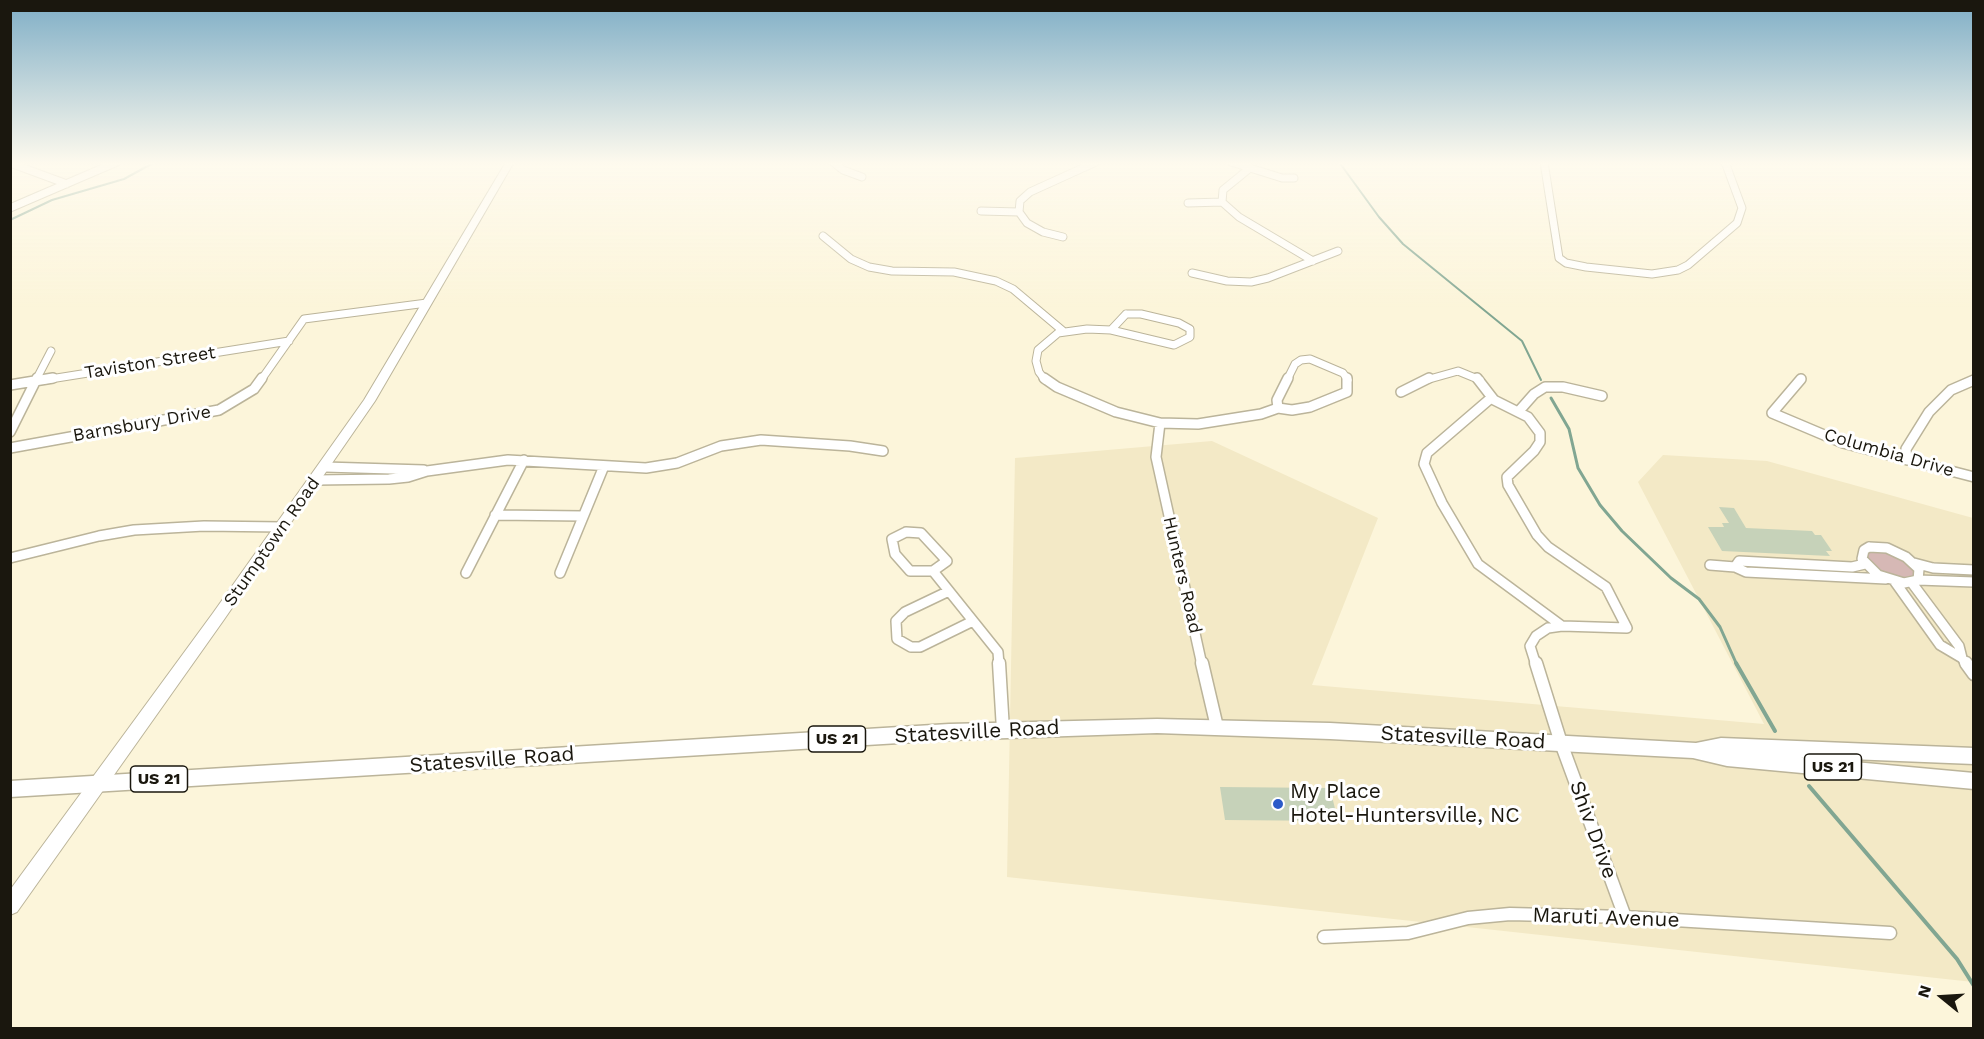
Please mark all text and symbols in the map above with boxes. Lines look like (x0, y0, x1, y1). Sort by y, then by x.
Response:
street label: Taviston Street (83, 342, 217, 384)
street label: Barnsbury Drive (71, 401, 213, 447)
street label: Columbia Drive (1822, 424, 1956, 482)
street label: Stumptown Road (219, 473, 325, 611)
street label: Hunters Road (1158, 514, 1206, 636)
street label: Statesville Road (894, 715, 1060, 749)
street label: Statesville Road (1380, 721, 1546, 755)
road number: US 21 (808, 726, 866, 752)
street label: Statesville Road (409, 742, 575, 778)
road number: US 21 (1804, 754, 1862, 780)
road number: US 21 (130, 766, 188, 792)
street label: Shiv Drive (1564, 778, 1622, 882)
place label: My Place Hotel-Huntersville, NC (1290, 779, 1520, 829)
marker: My Place Hotel-Huntersville, NC (1271, 797, 1285, 811)
street label: Maruti Avenue (1532, 903, 1680, 933)
north arrow (1912, 967, 1972, 1027)
text: N (1914, 983, 1935, 1000)

